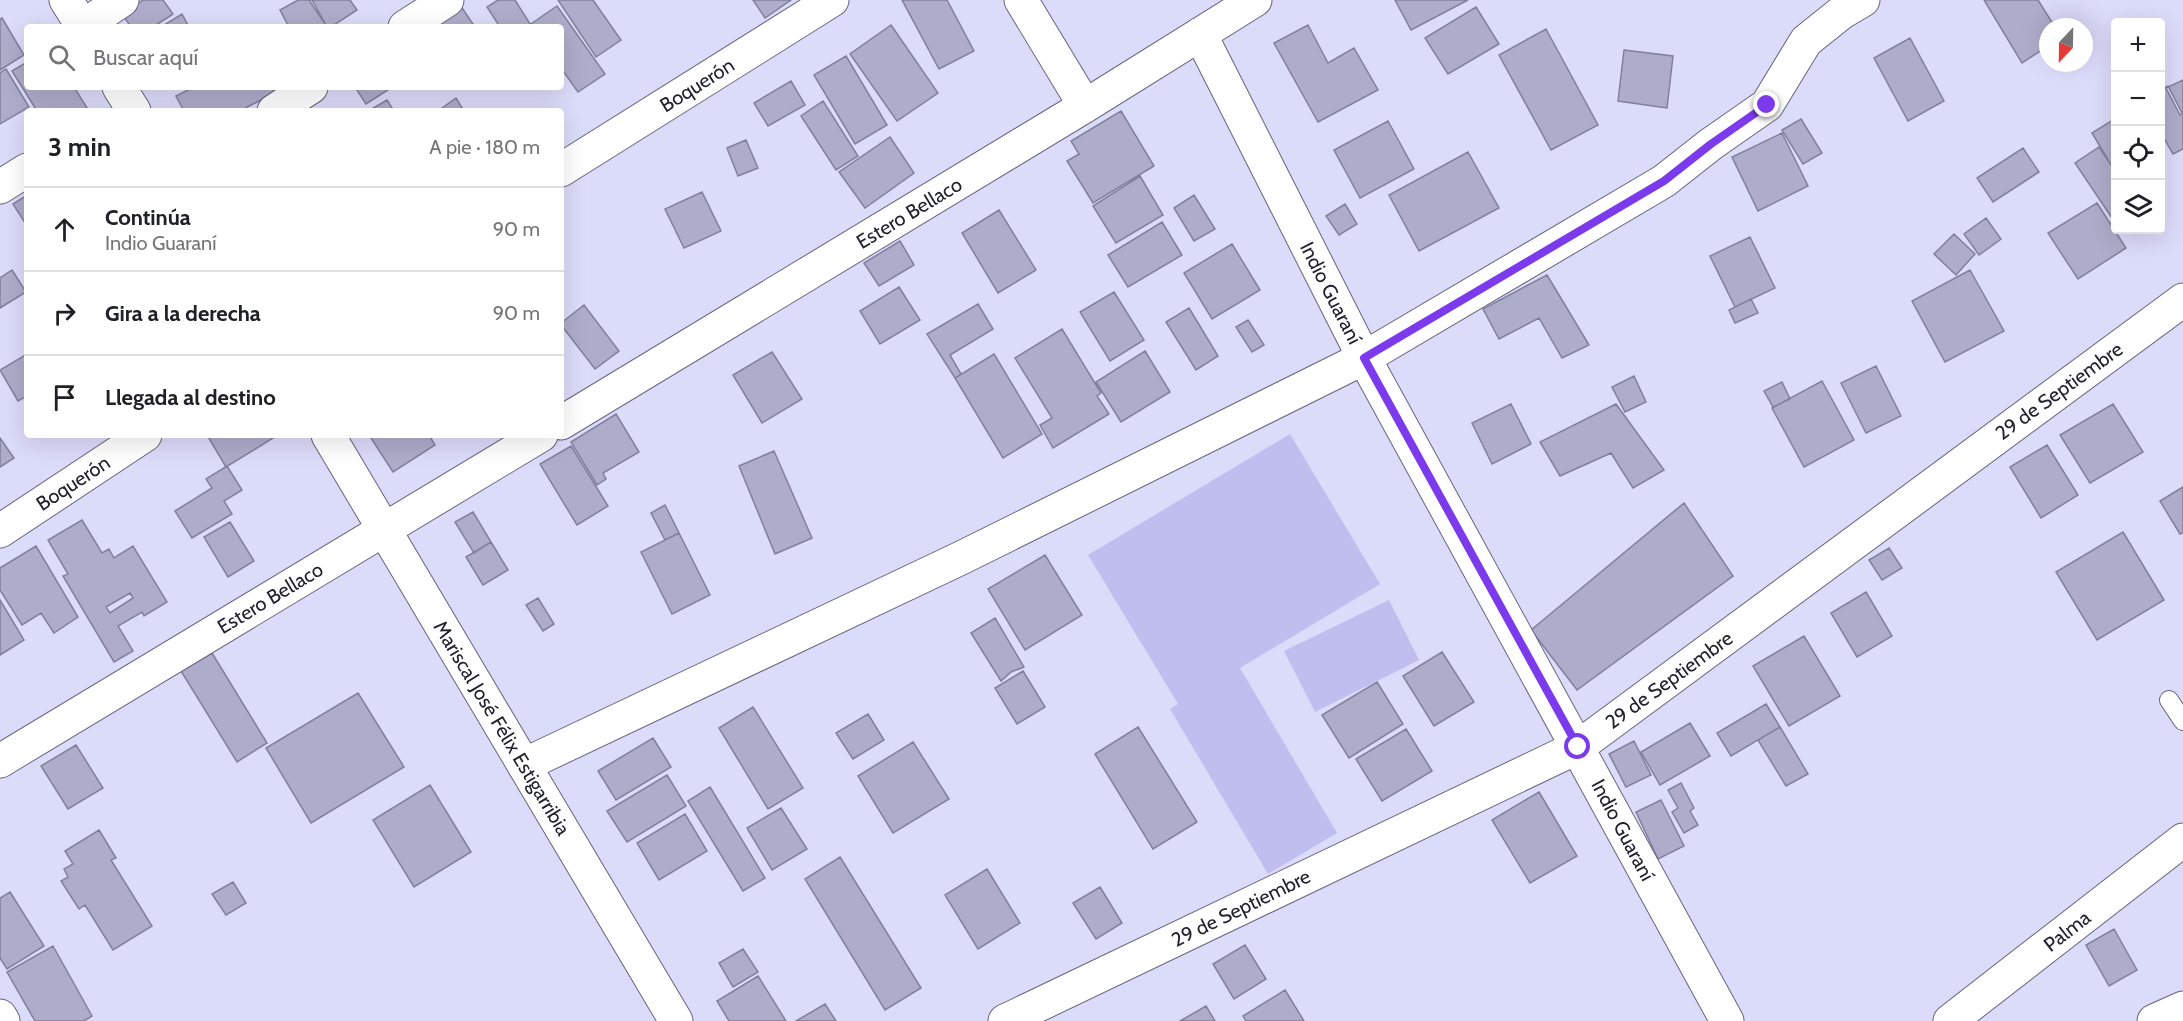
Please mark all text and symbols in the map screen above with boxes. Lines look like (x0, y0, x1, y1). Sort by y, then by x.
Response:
north arrow (2039, 18, 2093, 72)
map controls (2111, 18, 2165, 234)
button: + (2111, 18, 2165, 72)
search box (24, 24, 564, 90)
icon: search (45, 41, 78, 74)
text: Buscar aquí (93, 44, 198, 71)
street label: Boquerón (655, 53, 739, 117)
button: − (2111, 72, 2165, 126)
route end (1753, 91, 1779, 117)
button: locate (2111, 126, 2165, 180)
text: 3 min (48, 131, 111, 163)
text: A pie · 180 m (429, 135, 540, 159)
street label: Estero Bellaco (852, 172, 966, 254)
button: layers (2111, 180, 2165, 234)
text: Continúa (105, 204, 191, 231)
icon: ahead (48, 213, 81, 246)
text: 90 m (493, 217, 540, 241)
text: Indio Guaraní (105, 231, 217, 255)
street label: Indio Guaraní (1295, 238, 1367, 348)
icon: right (48, 297, 81, 330)
text: Gira a la derecha (105, 300, 261, 327)
text: 90 m (493, 301, 540, 325)
street label: 29 de Septiembre (1991, 337, 2127, 445)
icon: arrive (48, 381, 81, 414)
text: Llegada al destino (105, 384, 276, 411)
street label: Boquerón (32, 450, 114, 516)
street label: Estero Bellaco (213, 557, 327, 639)
street label: Mariscal José Félix Estigarribia (428, 617, 576, 840)
street label: 29 de Septiembre (1601, 626, 1737, 734)
route start (1564, 733, 1590, 759)
street label: Indio Guaraní (1586, 775, 1660, 885)
street label: 29 de Septiembre (1168, 864, 1314, 952)
street label: Palma (2039, 905, 2095, 957)

